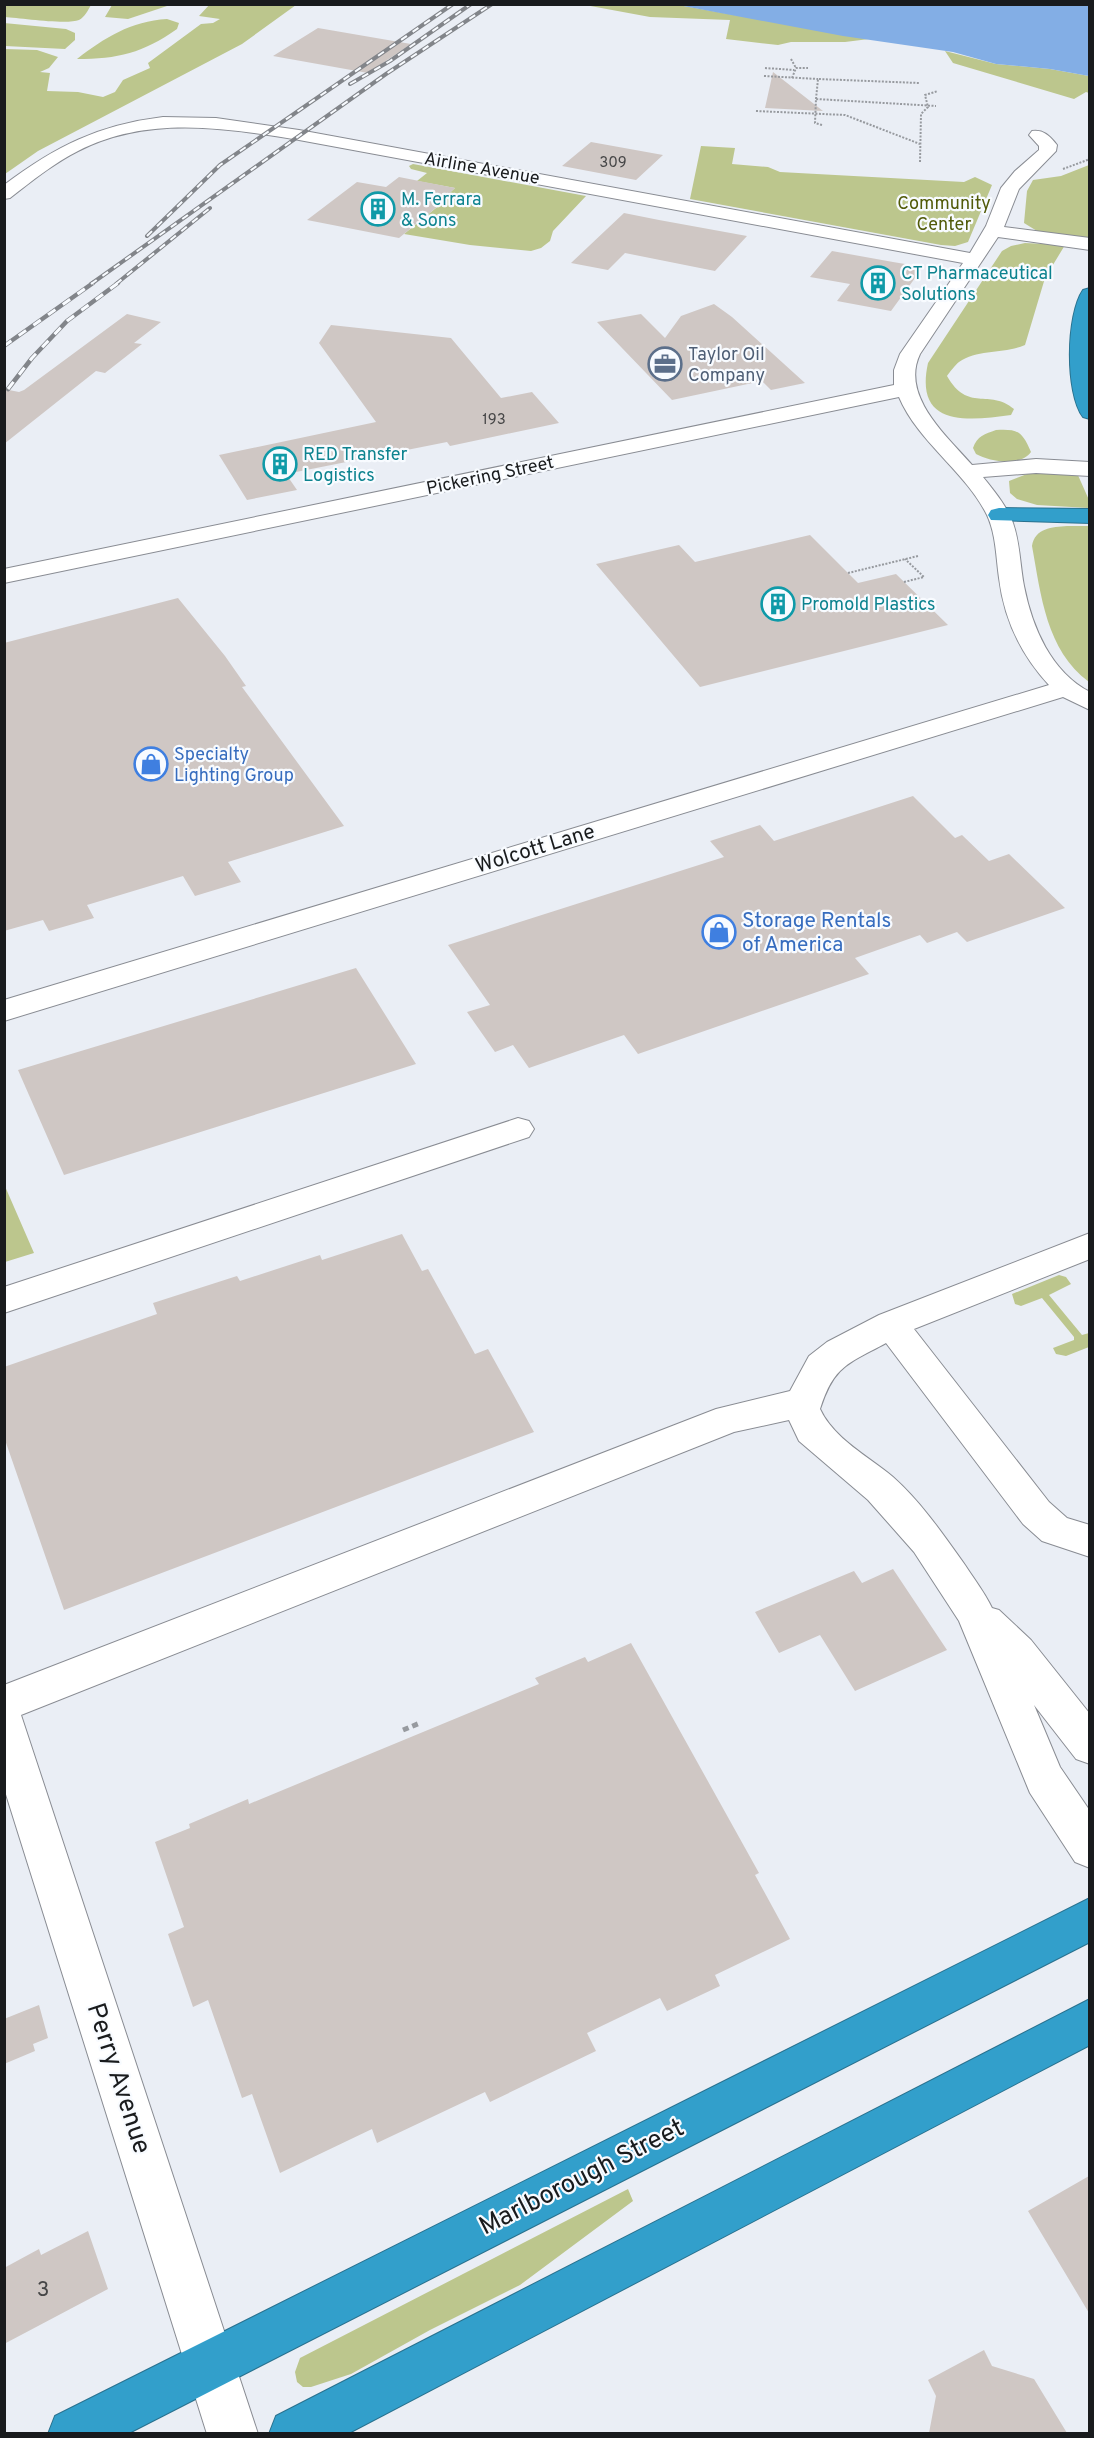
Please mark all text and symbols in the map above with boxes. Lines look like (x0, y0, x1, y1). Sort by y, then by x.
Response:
street label: Airline Avenue (422, 148, 541, 191)
house number: 309 (599, 154, 627, 173)
place label: M. Ferrara & Sons (401, 189, 482, 233)
building icon: M. Ferrara & Sons (360, 191, 396, 227)
park label: Community Center (897, 193, 991, 237)
place label: CT Pharmaceutical Solutions (901, 263, 1053, 307)
building icon: CT Pharmaceutical Solutions (860, 265, 896, 301)
place label: Taylor Oil Company (688, 344, 765, 388)
office icon: Taylor Oil Company (647, 346, 683, 382)
house number: 193 (482, 411, 506, 430)
place label: RED Transfer Logistics (303, 444, 408, 488)
building icon: RED Transfer Logistics (262, 446, 298, 482)
street label: Pickering Street (425, 452, 556, 501)
building icon: Promold Plastics (760, 586, 796, 622)
place label: Promold Plastics (801, 594, 936, 617)
place label: Specialty Lighting Group (174, 744, 294, 788)
shop icon: Specialty Lighting Group (133, 746, 169, 782)
street label: Wolcott Lane (472, 818, 598, 880)
place label: Storage Rentals of America (742, 908, 891, 959)
shop icon: Storage Rentals of America (701, 914, 737, 950)
street label: Perry Avenue (78, 1999, 158, 2158)
street label: Marlborough Street (474, 2112, 690, 2244)
house number: 3 (37, 2277, 49, 2304)

